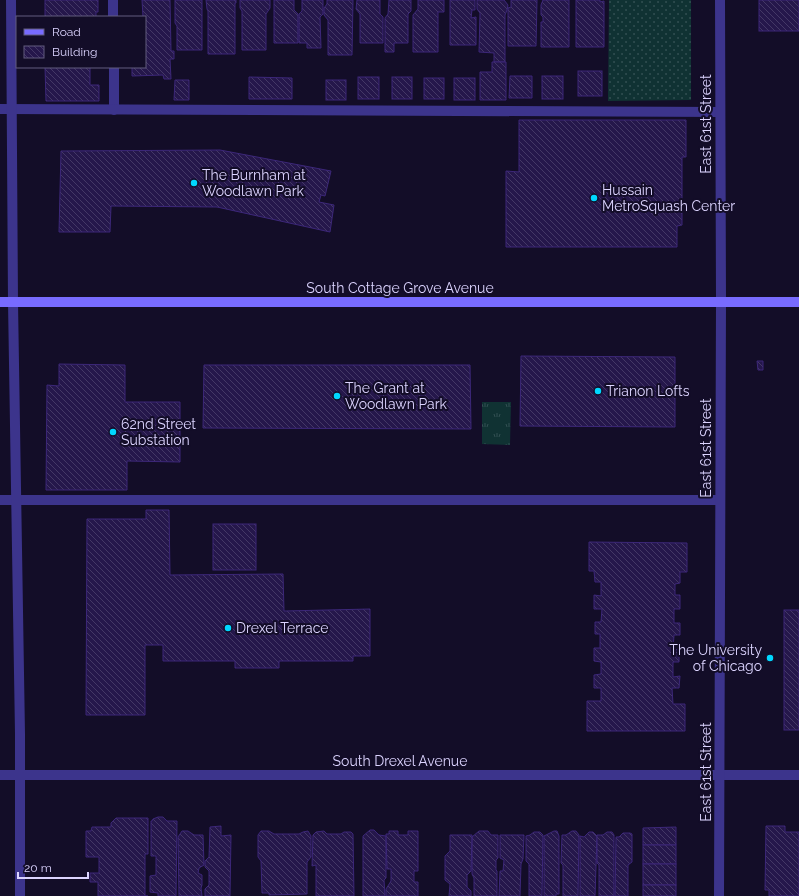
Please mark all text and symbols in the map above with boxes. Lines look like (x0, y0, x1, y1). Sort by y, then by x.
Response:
legend (16, 16, 146, 68)
text: Road (52, 25, 81, 39)
text: Building (52, 45, 98, 59)
street label: East 61st Street (698, 74, 714, 174)
place label: The Burnham at Woodlawn Park (202, 167, 306, 199)
marker: The Burnham at Woodlawn Park (189, 178, 199, 188)
place label: Hussain MetroSquash Center (602, 182, 735, 214)
marker: Hussain MetroSquash Center (589, 193, 599, 203)
street label: South Cottage Grove Avenue (306, 280, 494, 296)
place label: The Grant at Woodlawn Park (345, 380, 448, 412)
place label: Trianon Lofts (606, 383, 690, 399)
marker: Trianon Lofts (593, 386, 603, 396)
marker: The Grant at Woodlawn Park (332, 391, 342, 401)
street label: East 61st Street (698, 398, 714, 498)
place label: 62nd Street Substation (121, 416, 196, 448)
marker: 62nd Street Substation (108, 427, 118, 437)
place label: Drexel Terrace (236, 620, 329, 636)
marker: Drexel Terrace (223, 623, 233, 633)
place label: The University of Chicago (669, 642, 762, 674)
marker: The University of Chicago (765, 653, 775, 663)
street label: East 61st Street (698, 722, 714, 822)
street label: South Drexel Avenue (333, 753, 467, 769)
scale bar (18, 854, 88, 880)
text: 20 m (24, 861, 52, 875)

